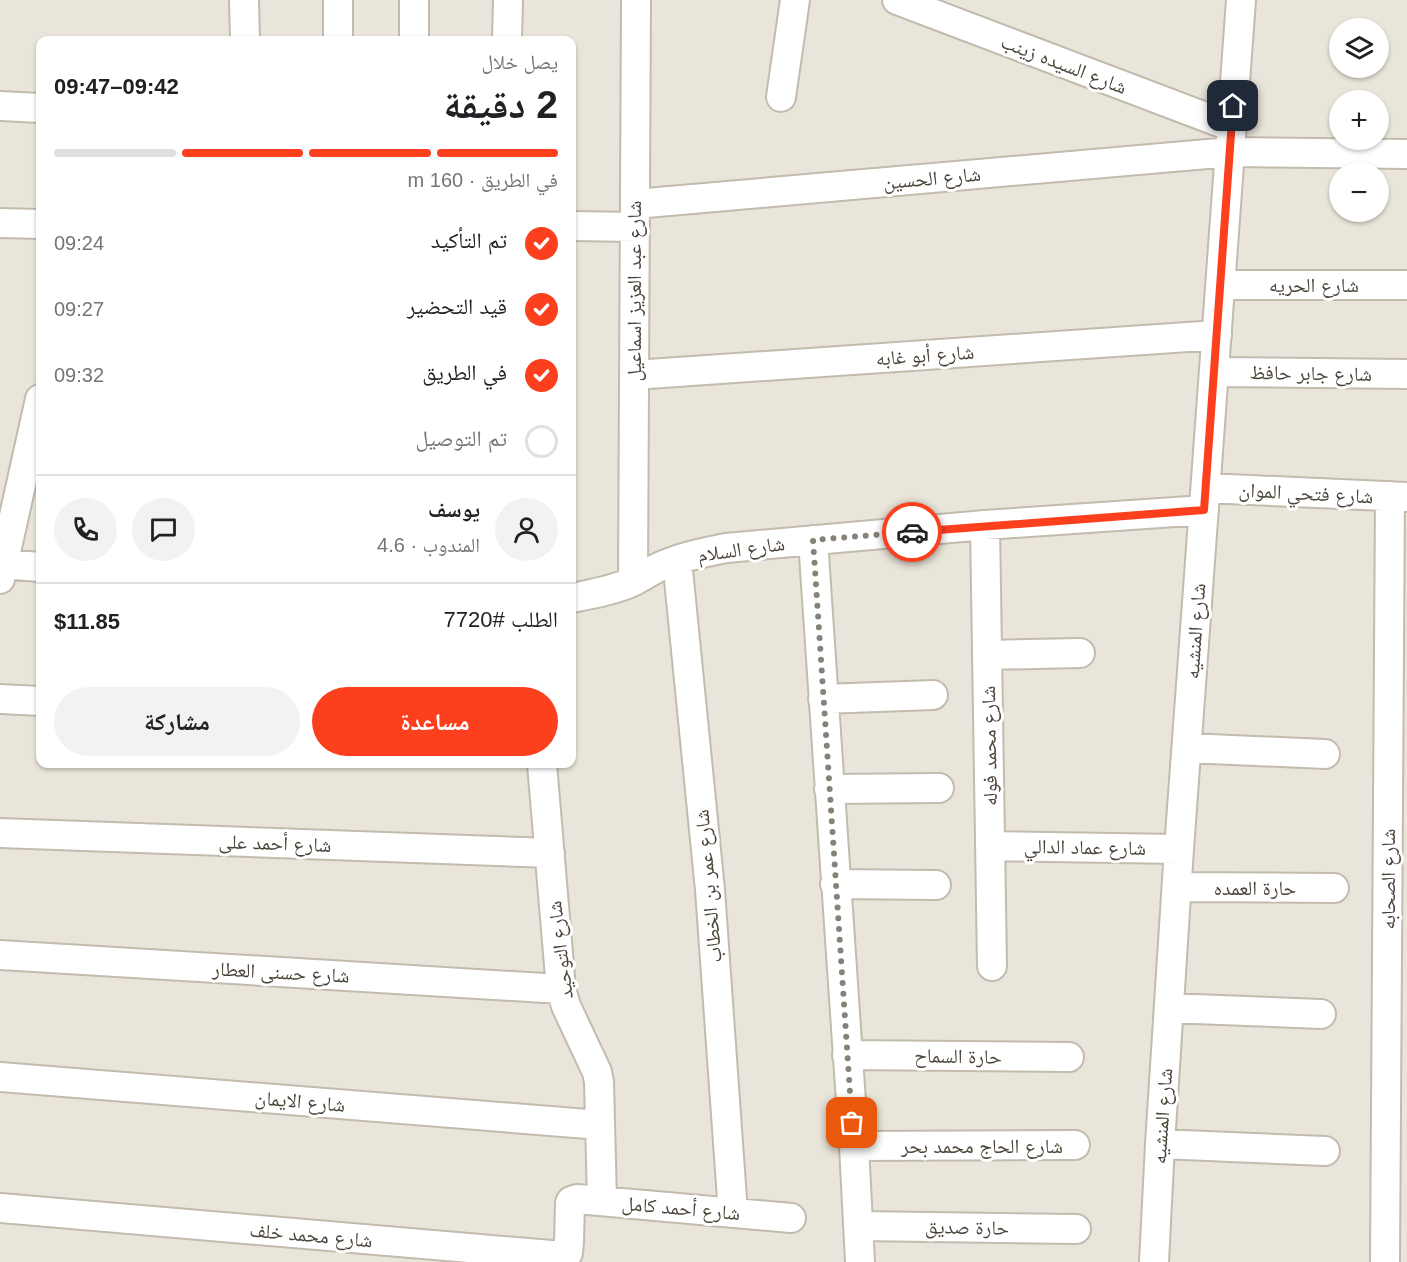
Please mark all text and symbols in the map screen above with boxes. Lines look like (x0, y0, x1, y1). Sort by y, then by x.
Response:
map controls (1329, 18, 1389, 222)
button: layers (1329, 18, 1389, 78)
street label: شارع السيده زينب (997, 30, 1130, 100)
text: يصل خلال (481, 51, 558, 73)
text: 09:42–09:47 (54, 74, 179, 99)
pin (1207, 80, 1258, 131)
text: 2 دقيقة (444, 83, 558, 126)
icon: home (1216, 89, 1249, 122)
button: + (1329, 90, 1389, 150)
button: − (1329, 162, 1389, 222)
street label: شارع الحسين (882, 163, 982, 195)
text: في الطريق · 160 m (408, 169, 558, 191)
street label: شارع عبد العزيز اسماعيل (623, 201, 647, 381)
icon: check (525, 227, 558, 260)
text: تم التأكيد (431, 228, 507, 253)
text: 09:24 (54, 232, 104, 254)
street label: شارع الحريه (1269, 274, 1359, 298)
icon: check (525, 293, 558, 326)
text: قيد التحضير (407, 294, 507, 319)
text: 09:27 (54, 298, 104, 320)
street label: شارع أبو غابه (875, 340, 975, 371)
icon: check (525, 359, 558, 392)
text: في الطريق (422, 360, 507, 385)
street label: شارع جابر حافظ (1250, 361, 1372, 387)
text: 09:32 (54, 364, 104, 386)
text: تم التوصيل (415, 426, 507, 451)
street label: شارع فتحي الموان (1238, 478, 1374, 513)
text: يوسف (428, 497, 480, 522)
button: phone (54, 498, 117, 561)
button: chat (132, 498, 195, 561)
button: person (495, 498, 558, 561)
courier (882, 502, 942, 562)
icon: car (896, 516, 929, 549)
street label: شارع السلام (696, 532, 786, 569)
text: المندوب · 4.6 (377, 534, 480, 556)
street label: شارع المنشيه (1181, 582, 1211, 680)
text: الطلب #7720 (444, 607, 558, 632)
text: $11.85 (54, 609, 120, 634)
street label: شارع محمد فوله (977, 686, 1003, 806)
button: مشاركة (54, 687, 300, 756)
button: مساعدة (312, 687, 558, 756)
street label: شارع عمر بن الخطاب (690, 808, 728, 964)
street label: شارع الصحابه (1377, 828, 1401, 930)
street label: شارع أحمد على (218, 829, 332, 858)
street label: شارع عماد الدالي (1024, 835, 1146, 864)
street label: حارة العمده (1214, 877, 1296, 899)
street label: شارع التوحيد (543, 900, 579, 1000)
street label: شارع حسنى العطار (211, 957, 350, 989)
street label: حارة السماح (914, 1044, 1002, 1070)
street label: شارع المنشيه (1148, 1067, 1178, 1165)
street label: شارع الايمان (254, 1086, 346, 1118)
pin (826, 1097, 877, 1148)
icon: bag (835, 1106, 868, 1139)
street label: شارع الحاج محمد بحر (900, 1135, 1063, 1159)
street label: شارع أحمد كامل (621, 1191, 741, 1226)
street label: حارة صديق (925, 1215, 1010, 1240)
street label: شارع محمد خلف (248, 1219, 373, 1253)

